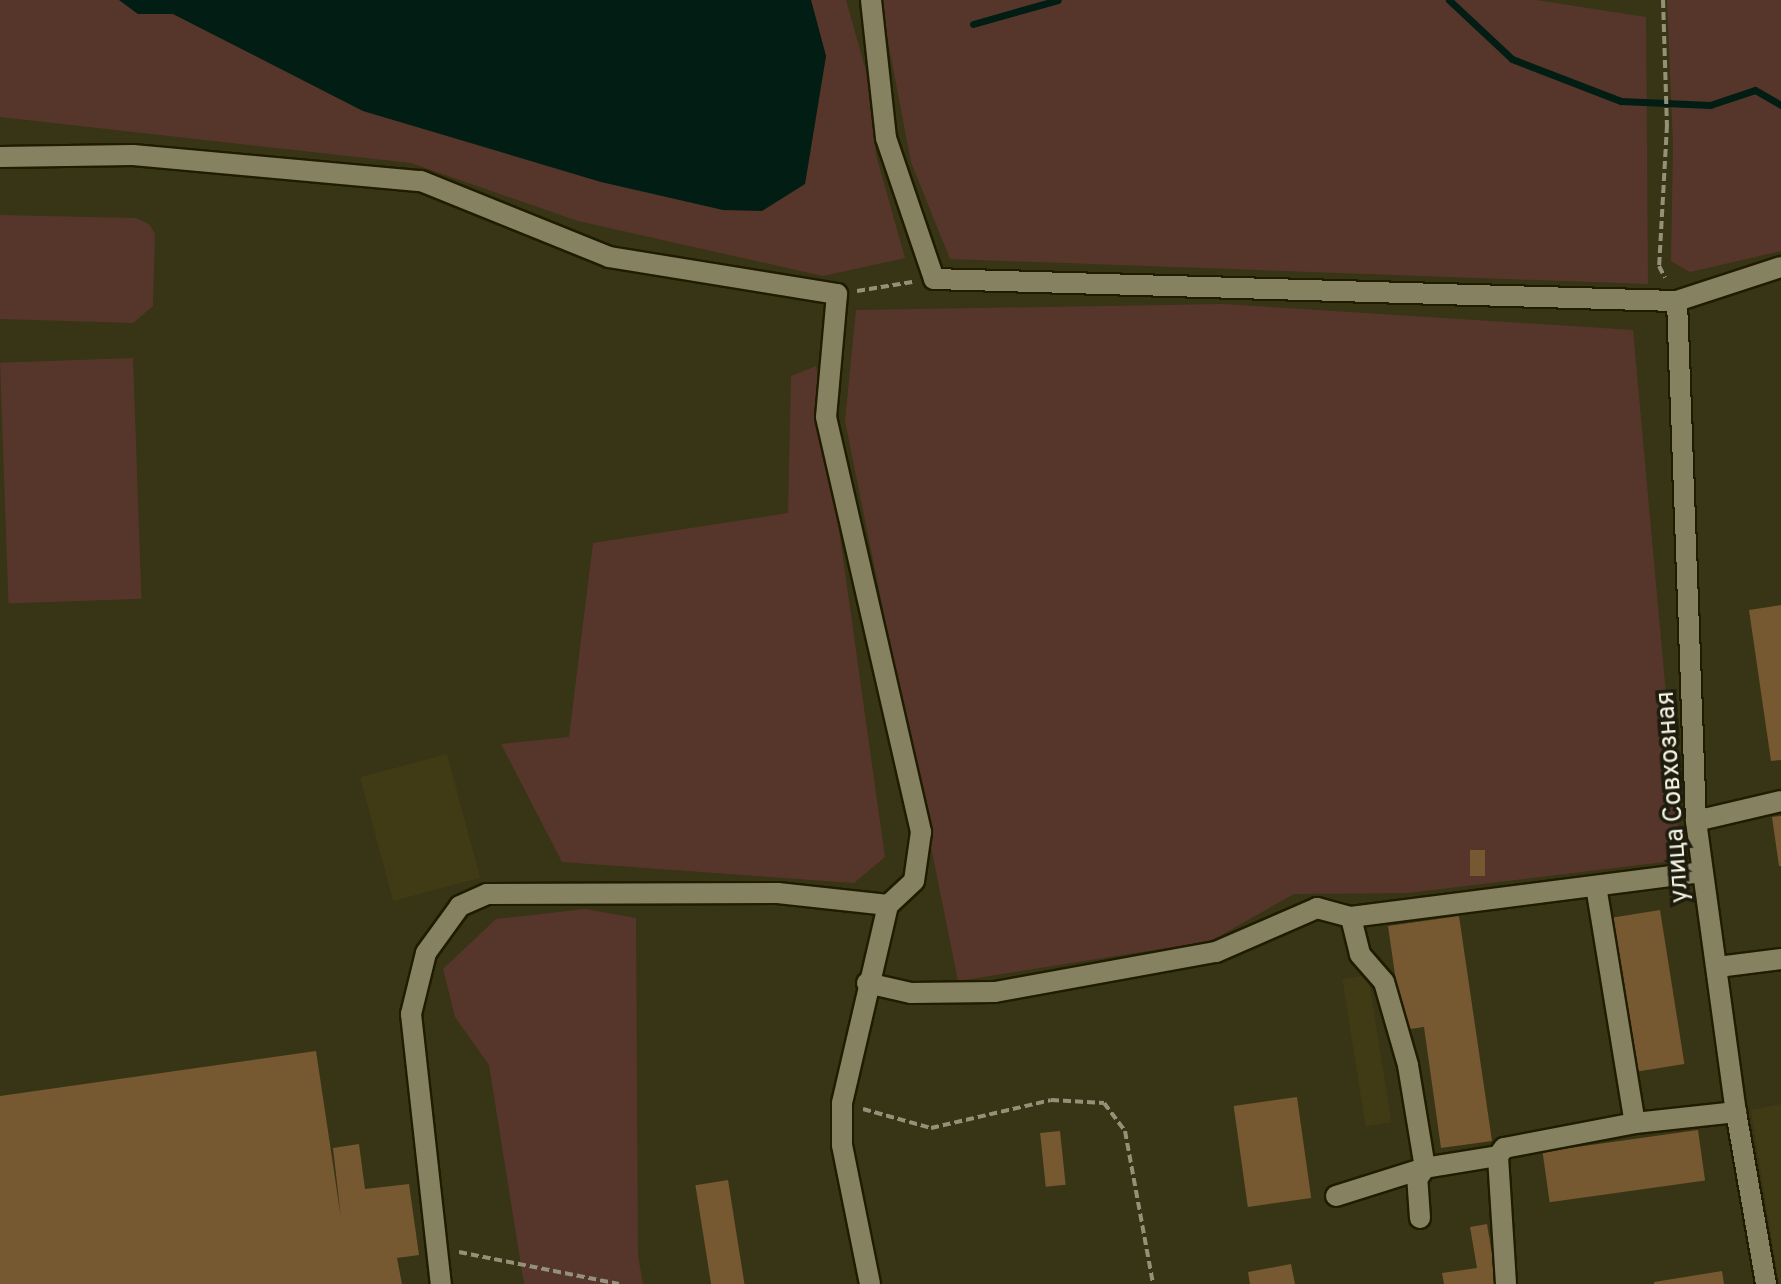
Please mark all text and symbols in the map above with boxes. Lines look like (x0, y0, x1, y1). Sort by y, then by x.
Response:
street label: улица Совхозная (1651, 690, 1697, 904)

